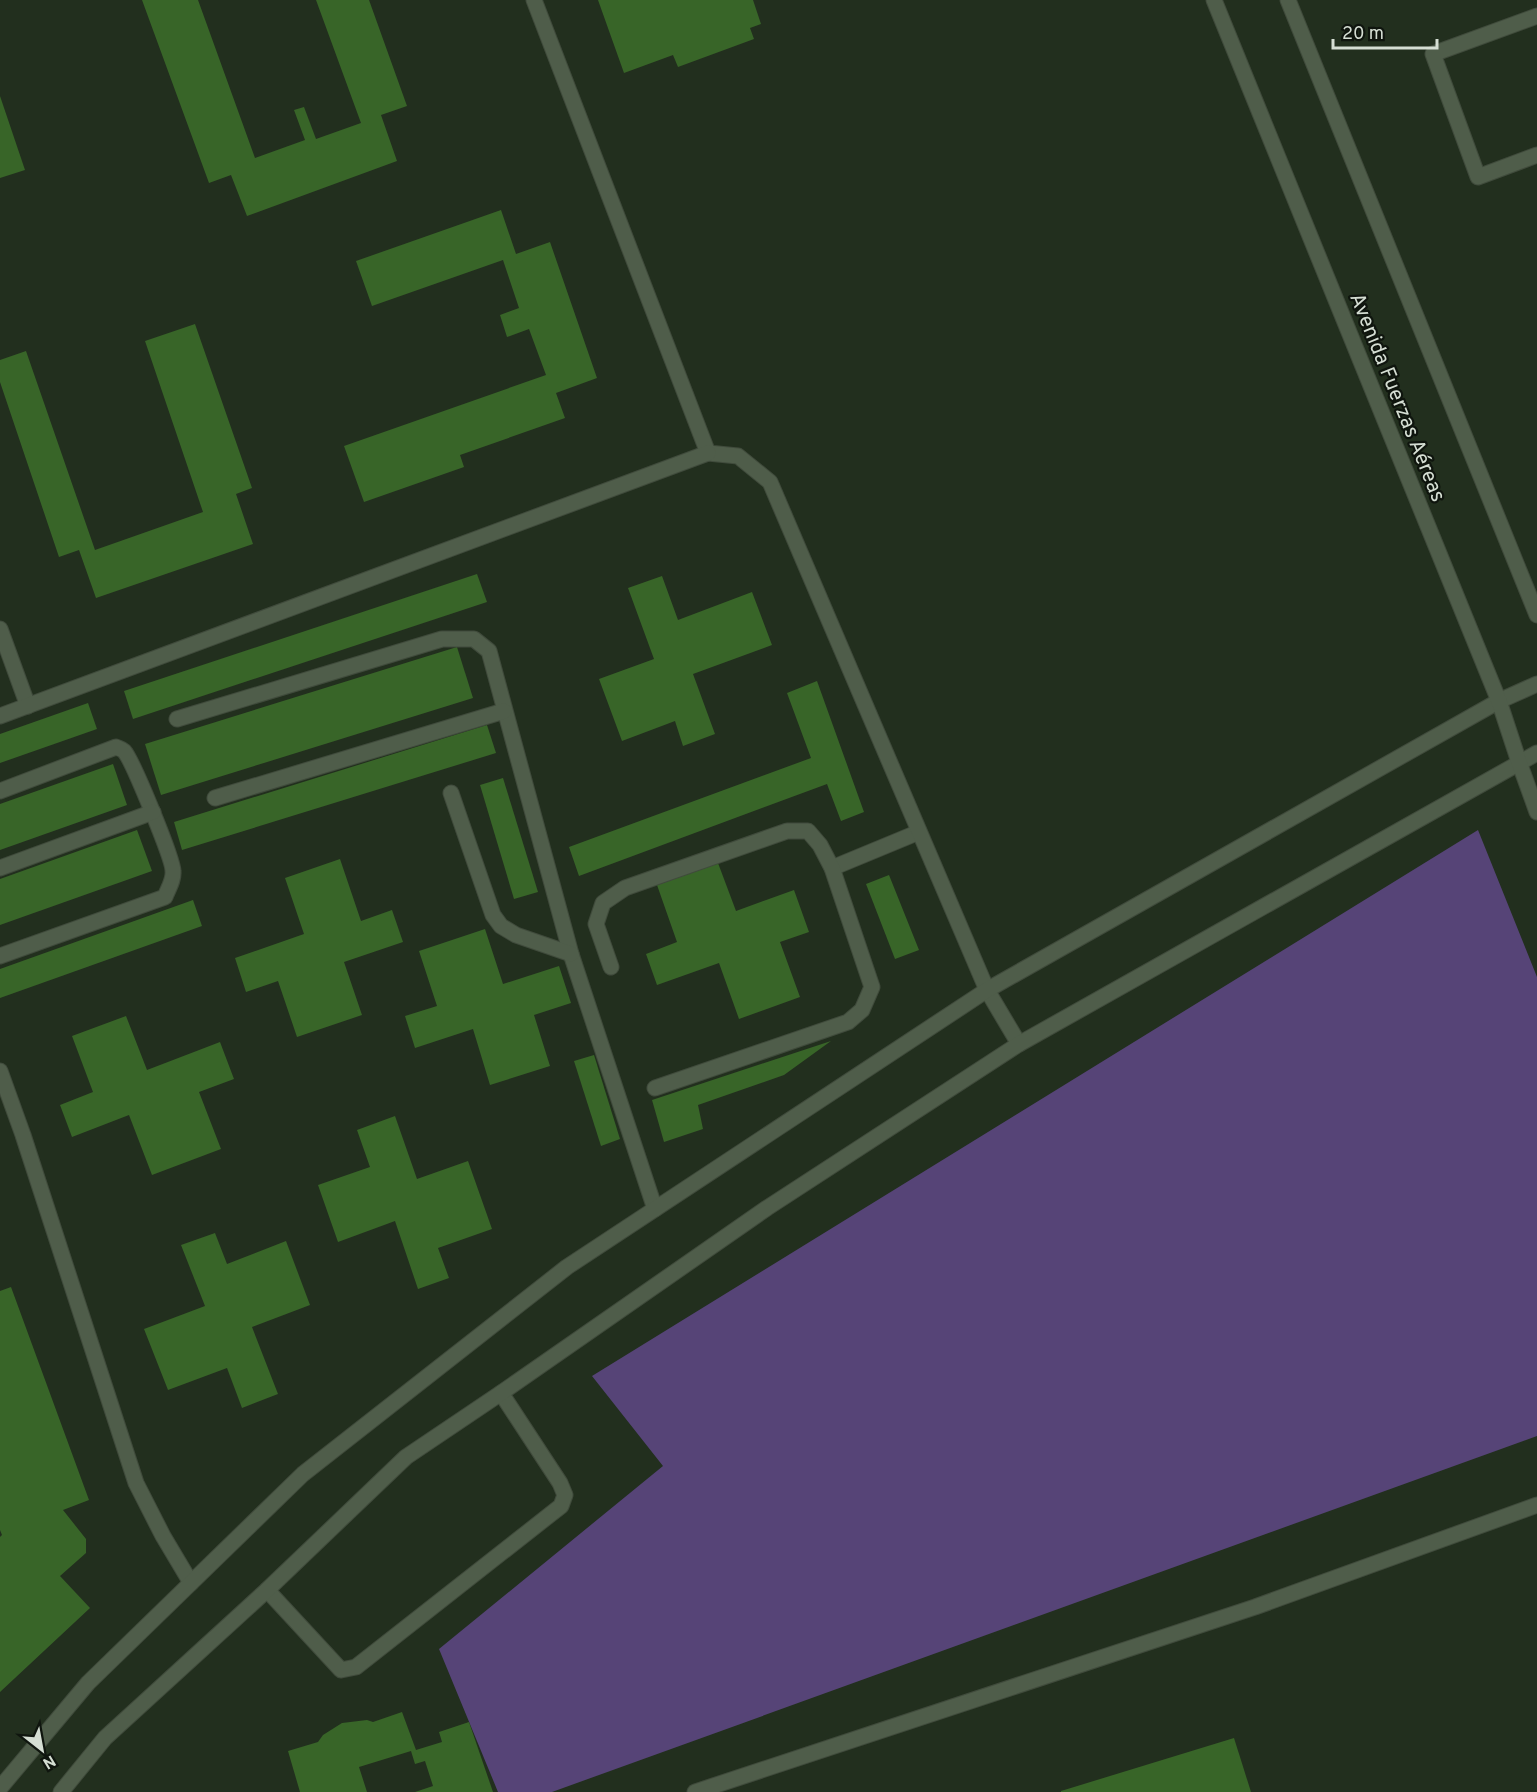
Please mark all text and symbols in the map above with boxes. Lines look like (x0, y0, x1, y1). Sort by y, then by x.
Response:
scale bar (1333, 12, 1436, 50)
text: 20 m (1342, 23, 1384, 46)
street label: Avenida Fuerzas Aéreas (1342, 289, 1451, 506)
north arrow (12, 1720, 72, 1780)
text: N (39, 1750, 59, 1773)

